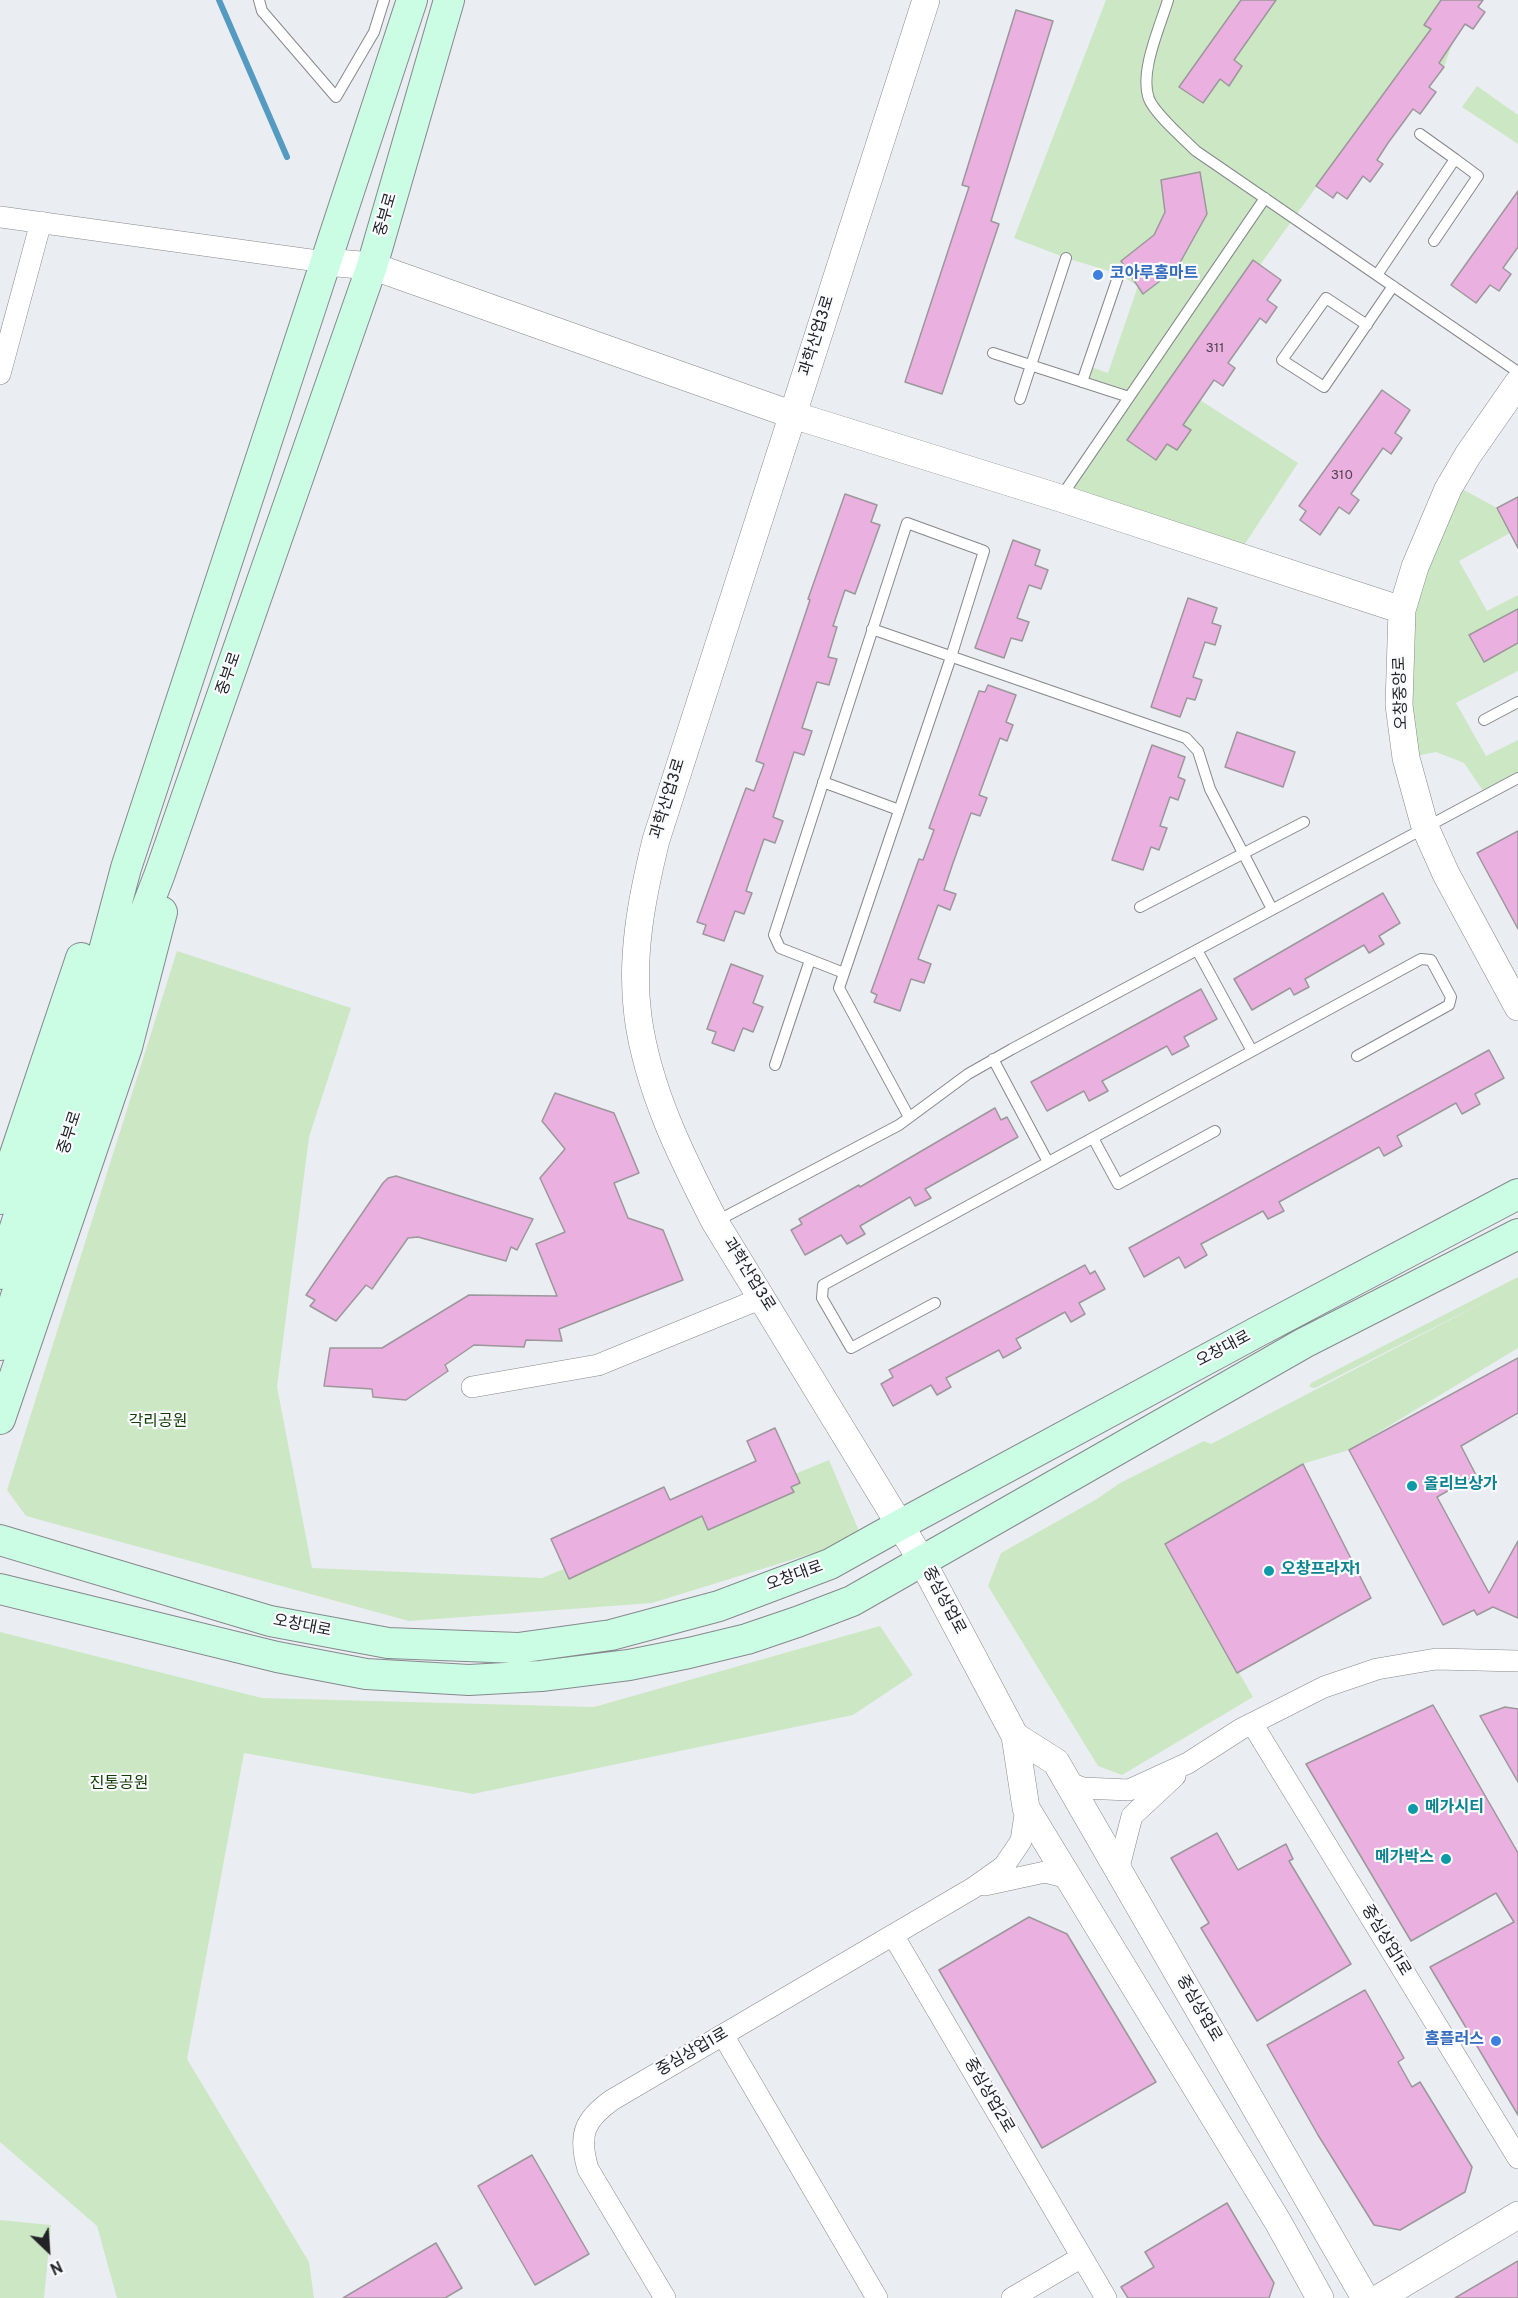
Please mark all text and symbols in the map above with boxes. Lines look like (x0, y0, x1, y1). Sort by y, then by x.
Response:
street label: 중부로 (372, 191, 402, 239)
place label: 코아루홈마트 (1110, 265, 1198, 285)
marker: 코아루홈마트 (1091, 268, 1105, 282)
street label: 과학산업3로 (797, 293, 839, 379)
house number: 311 (1206, 341, 1224, 357)
house number: 310 (1331, 468, 1353, 484)
street label: 중부로 (214, 650, 246, 698)
street label: 오창중앙로 (1391, 656, 1413, 730)
street label: 과학산업3로 (648, 756, 690, 842)
street label: 중부로 (55, 1109, 87, 1157)
street label: 과학산업3로 (718, 1235, 778, 1315)
street label: 오창대로 (1193, 1328, 1255, 1372)
park label: 각리공원 (129, 1413, 187, 1433)
place label: 올리브상가 (1424, 1476, 1498, 1496)
marker: 올리브상가 (1405, 1479, 1419, 1493)
street label: 오창대로 (764, 1558, 826, 1596)
place label: 오창프라자1 (1281, 1561, 1361, 1581)
street label: 중심상업로 (917, 1564, 969, 1638)
marker: 오창프라자1 (1262, 1564, 1276, 1578)
street label: 오창대로 (271, 1612, 333, 1642)
park label: 진통공원 (90, 1775, 148, 1795)
place label: 메가시티 (1425, 1799, 1484, 1819)
marker: 메가시티 (1406, 1802, 1420, 1816)
place label: 메가박스 (1375, 1849, 1434, 1869)
marker: 메가박스 (1439, 1852, 1453, 1866)
street label: 중심상업1로 (1356, 1902, 1414, 1980)
street label: 중심상업로 (1171, 1972, 1225, 2046)
street label: 중심상업1로 (654, 2025, 732, 2081)
place label: 홈플러스 (1425, 2031, 1484, 2051)
marker: 홈플러스 (1489, 2034, 1503, 2048)
street label: 중심상업2로 (959, 2055, 1017, 2137)
north arrow (18, 2220, 78, 2280)
text: N (46, 2255, 65, 2278)

